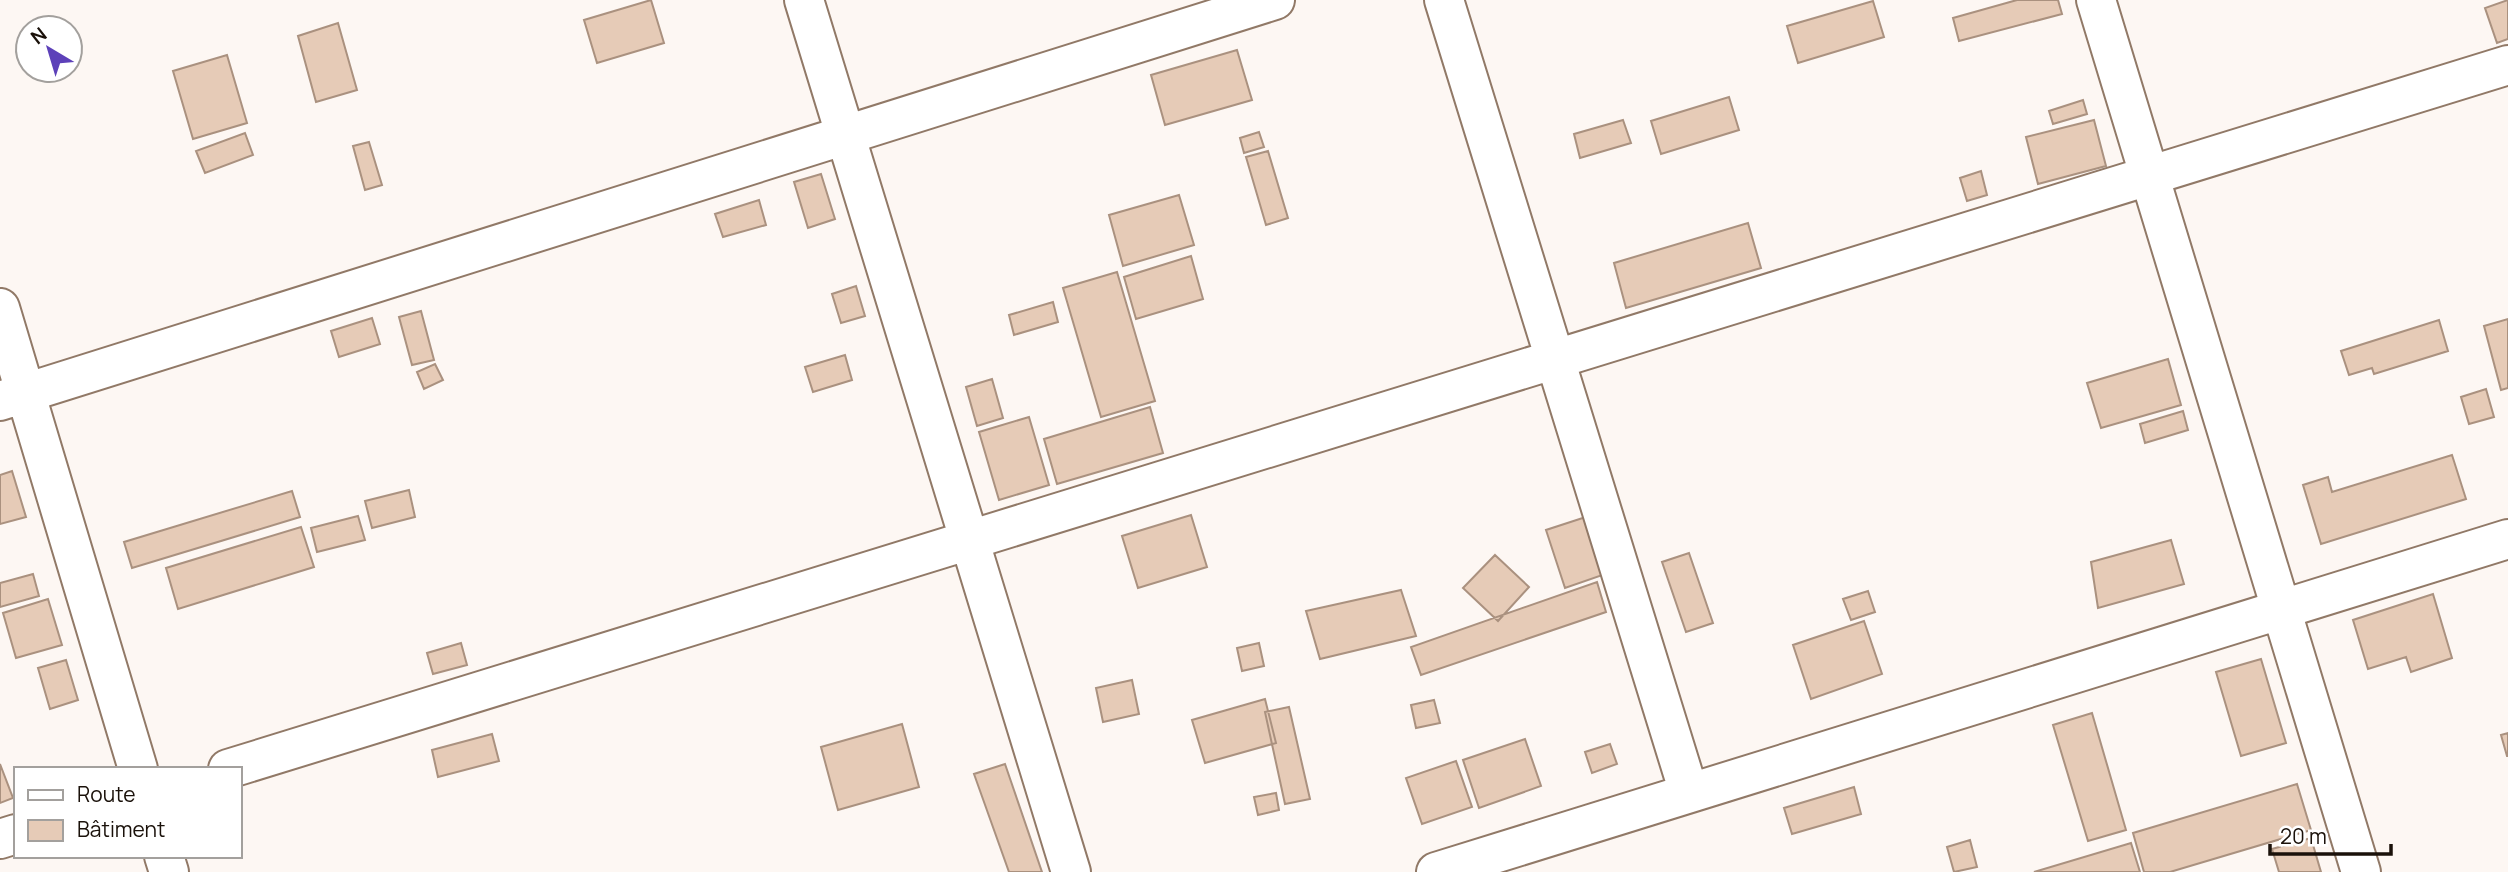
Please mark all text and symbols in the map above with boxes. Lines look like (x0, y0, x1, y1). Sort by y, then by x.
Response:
north arrow (14, 14, 84, 84)
text: N (25, 21, 52, 50)
legend (14, 767, 242, 858)
text: Route (77, 780, 135, 808)
scale bar (2270, 812, 2391, 856)
text: Bâtiment (77, 815, 165, 843)
text: 20 m (2280, 822, 2327, 850)

